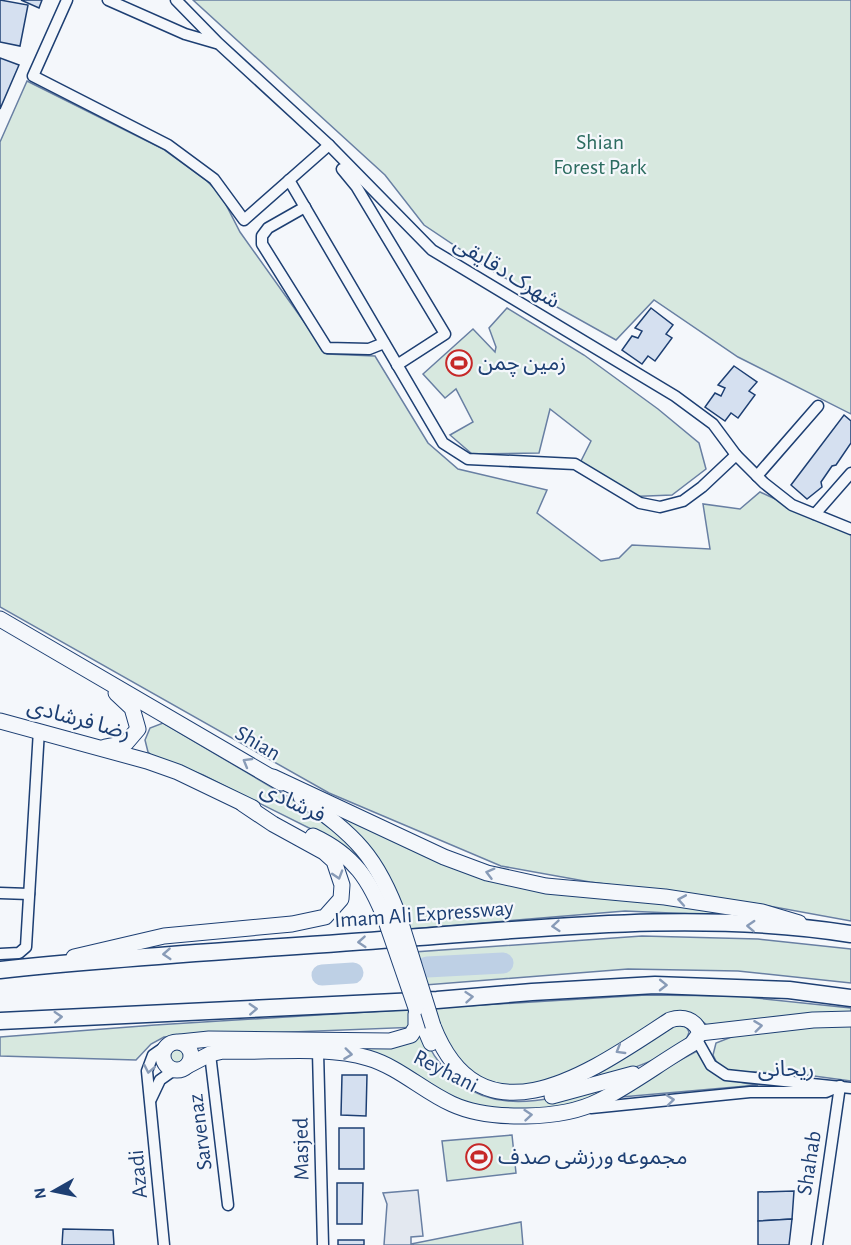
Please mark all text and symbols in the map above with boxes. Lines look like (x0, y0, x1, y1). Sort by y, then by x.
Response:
park label: Shian Forest Park (553, 131, 647, 178)
street label: شهرک دقایقی (450, 232, 564, 313)
sports icon: زمین چمن (444, 348, 474, 378)
place label: زمین چمن (478, 352, 566, 377)
street label: رضا فرشادی (24, 695, 133, 745)
street label: Shian (232, 721, 284, 765)
one-way arrow (243, 758, 253, 769)
street label: فرشادی (257, 777, 329, 827)
one-way arrow (485, 868, 495, 881)
one-way arrow (331, 869, 343, 879)
one-way arrow (678, 894, 688, 907)
street label: Imam Ali Expressway (333, 897, 515, 931)
one-way arrow (746, 919, 755, 932)
one-way arrow (552, 920, 561, 933)
one-way arrow (357, 935, 366, 948)
one-way arrow (163, 947, 172, 960)
one-way arrow (659, 979, 668, 991)
one-way arrow (464, 991, 473, 1004)
one-way arrow (249, 1002, 258, 1015)
one-way arrow (54, 1011, 63, 1024)
one-way arrow (753, 1020, 762, 1033)
one-way arrow (616, 1043, 626, 1055)
street label: Reyhani (410, 1046, 482, 1096)
one-way arrow (343, 1048, 352, 1060)
street label: ریحانی (758, 1058, 814, 1082)
one-way arrow (143, 1064, 156, 1074)
street label: Sarvenaz (184, 1092, 216, 1172)
one-way arrow (665, 1094, 674, 1107)
one-way arrow (524, 1109, 533, 1122)
street label: Masjed (289, 1117, 313, 1181)
street label: Shahab (793, 1129, 825, 1197)
sports icon: مجموعه ورزشی صدف (464, 1142, 494, 1172)
place label: مجموعه ورزشی صدف (498, 1146, 688, 1170)
street label: Azadi (125, 1149, 151, 1199)
north arrow (24, 1161, 84, 1221)
text: N (31, 1186, 49, 1200)

